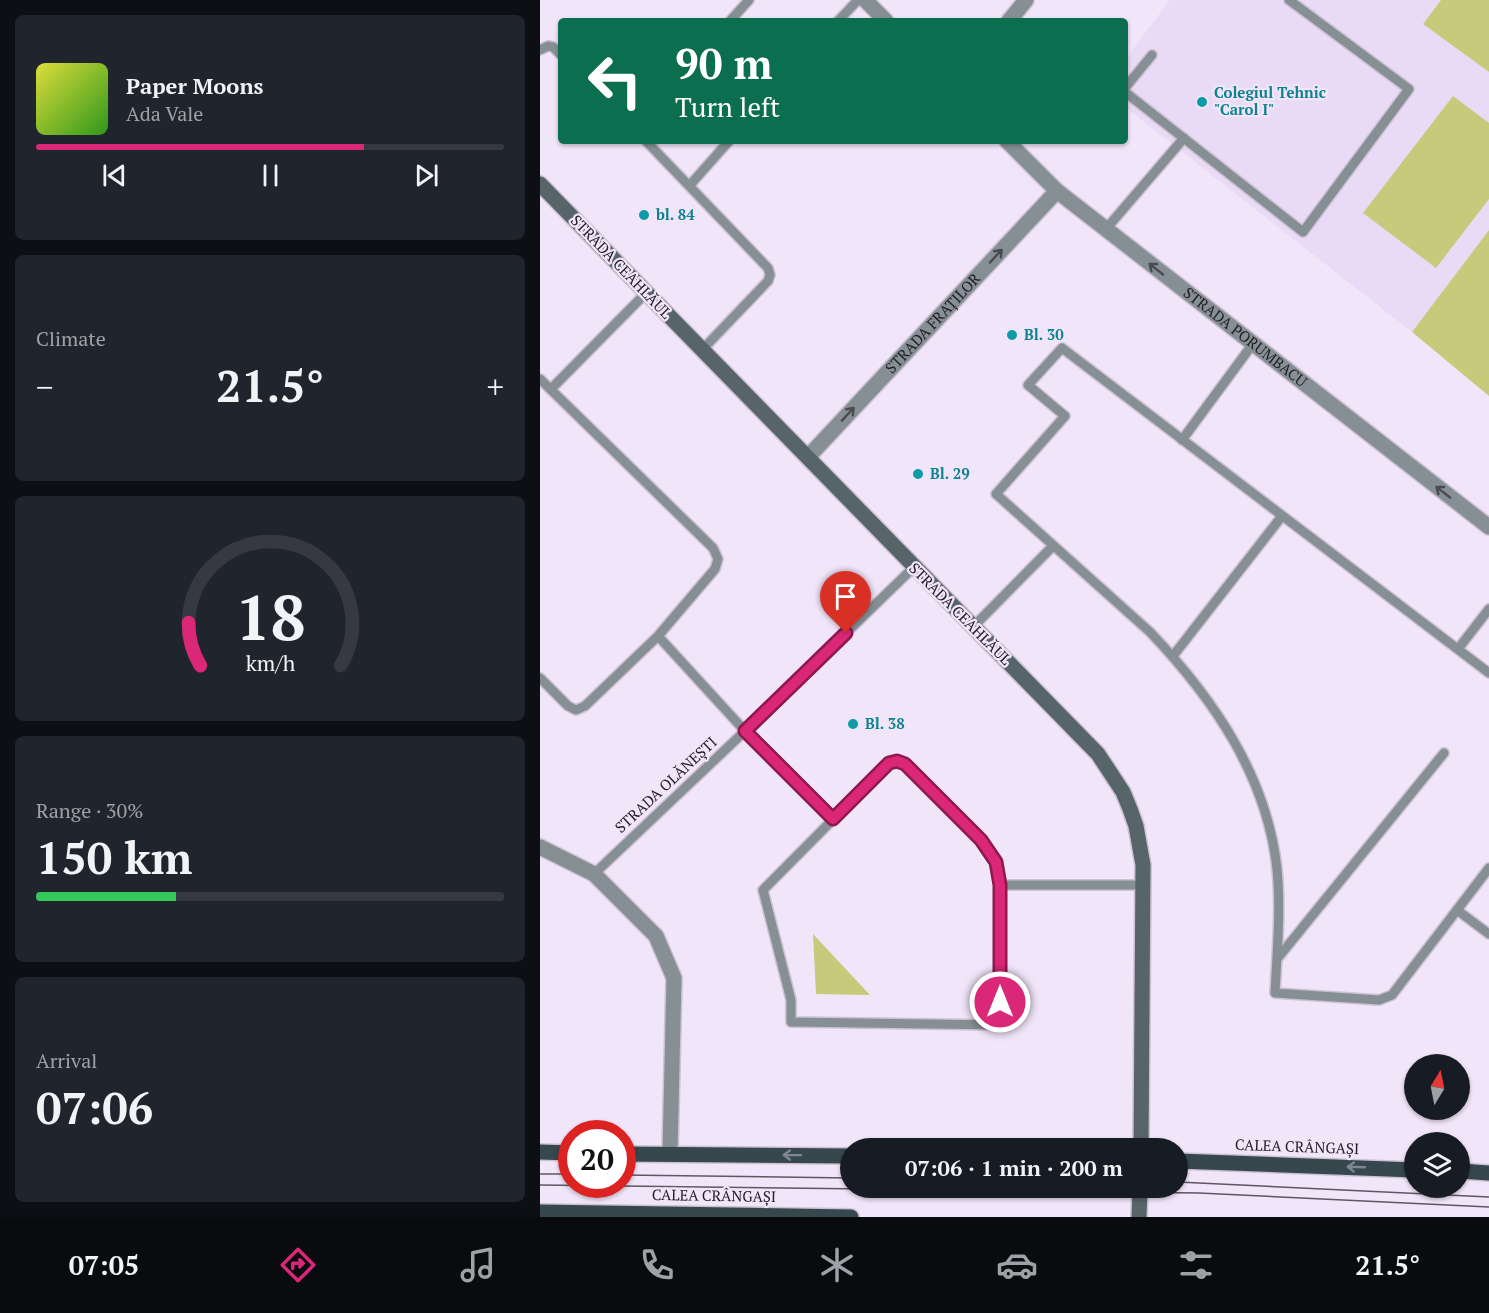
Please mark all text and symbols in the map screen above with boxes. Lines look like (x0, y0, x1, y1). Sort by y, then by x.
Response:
text: 90 m (675, 35, 773, 91)
icon: left (576, 42, 654, 120)
text: Paper Moons (126, 71, 264, 100)
place label: Colegiul Tehnic "Carol I" (1214, 82, 1326, 119)
text: Turn left (675, 89, 780, 125)
marker: Colegiul Tehnic "Carol I" (1195, 95, 1209, 109)
text: Ada Vale (126, 100, 203, 127)
icon: previous (98, 159, 131, 192)
icon: pause (254, 159, 287, 192)
icon: next (410, 159, 443, 192)
place label: bl. 84 (655, 204, 695, 224)
marker: bl. 84 (637, 208, 651, 222)
street label: STRADA CEAHLĂUL (567, 210, 676, 322)
one-way arrow (989, 249, 1003, 264)
one-way arrow (1148, 262, 1164, 275)
street label: STRADA FRAȚILOR (880, 268, 985, 377)
street label: STRADA PORUMBACU (1180, 282, 1312, 391)
place label: Bl. 30 (1024, 324, 1064, 344)
text: Climate (36, 325, 106, 352)
marker: Bl. 30 (1005, 328, 1019, 342)
text: 21.5° (216, 355, 324, 415)
text: − (36, 365, 54, 408)
text: + (486, 365, 504, 408)
one-way arrow (841, 407, 855, 422)
place label: Bl. 29 (930, 463, 970, 483)
marker: Bl. 29 (911, 467, 925, 481)
one-way arrow (1435, 485, 1451, 498)
street label: STRADA CEAHLĂUL (905, 558, 1016, 669)
pin (820, 571, 871, 633)
text: 18 (235, 575, 305, 658)
icon: arrive (829, 580, 862, 613)
text: km/h (245, 649, 295, 677)
place label: Bl. 38 (865, 713, 905, 733)
marker: Bl. 38 (846, 717, 860, 731)
street label: STRADA OLĂNEȘTI (610, 732, 721, 837)
text: Range · 30% (36, 797, 143, 824)
text: 150 km (36, 827, 192, 887)
position arrow (968, 970, 1032, 1034)
text: Arrival (36, 1047, 97, 1074)
north arrow (1404, 1054, 1470, 1120)
map controls (1404, 1054, 1470, 1198)
text: 07:06 (36, 1077, 153, 1137)
speed limit sign: 20 (558, 1120, 636, 1198)
button: layers (1404, 1132, 1470, 1198)
street label: CALEA CRÂNGAȘI (1234, 1134, 1360, 1159)
one-way arrow (783, 1149, 803, 1161)
text: 07:06 · 1 min · 200 m (905, 1153, 1123, 1182)
one-way arrow (1347, 1162, 1367, 1173)
street label: CALEA CRÂNGAȘI (652, 1184, 776, 1207)
icon: directions (277, 1244, 319, 1286)
icon: music (457, 1244, 499, 1286)
icon: phone (636, 1244, 678, 1286)
icon: climate (816, 1244, 858, 1286)
icon: car (996, 1244, 1038, 1286)
icon: filters (1175, 1244, 1217, 1286)
text: 07:05 (69, 1247, 139, 1283)
text: 21.5° (1355, 1247, 1420, 1283)

